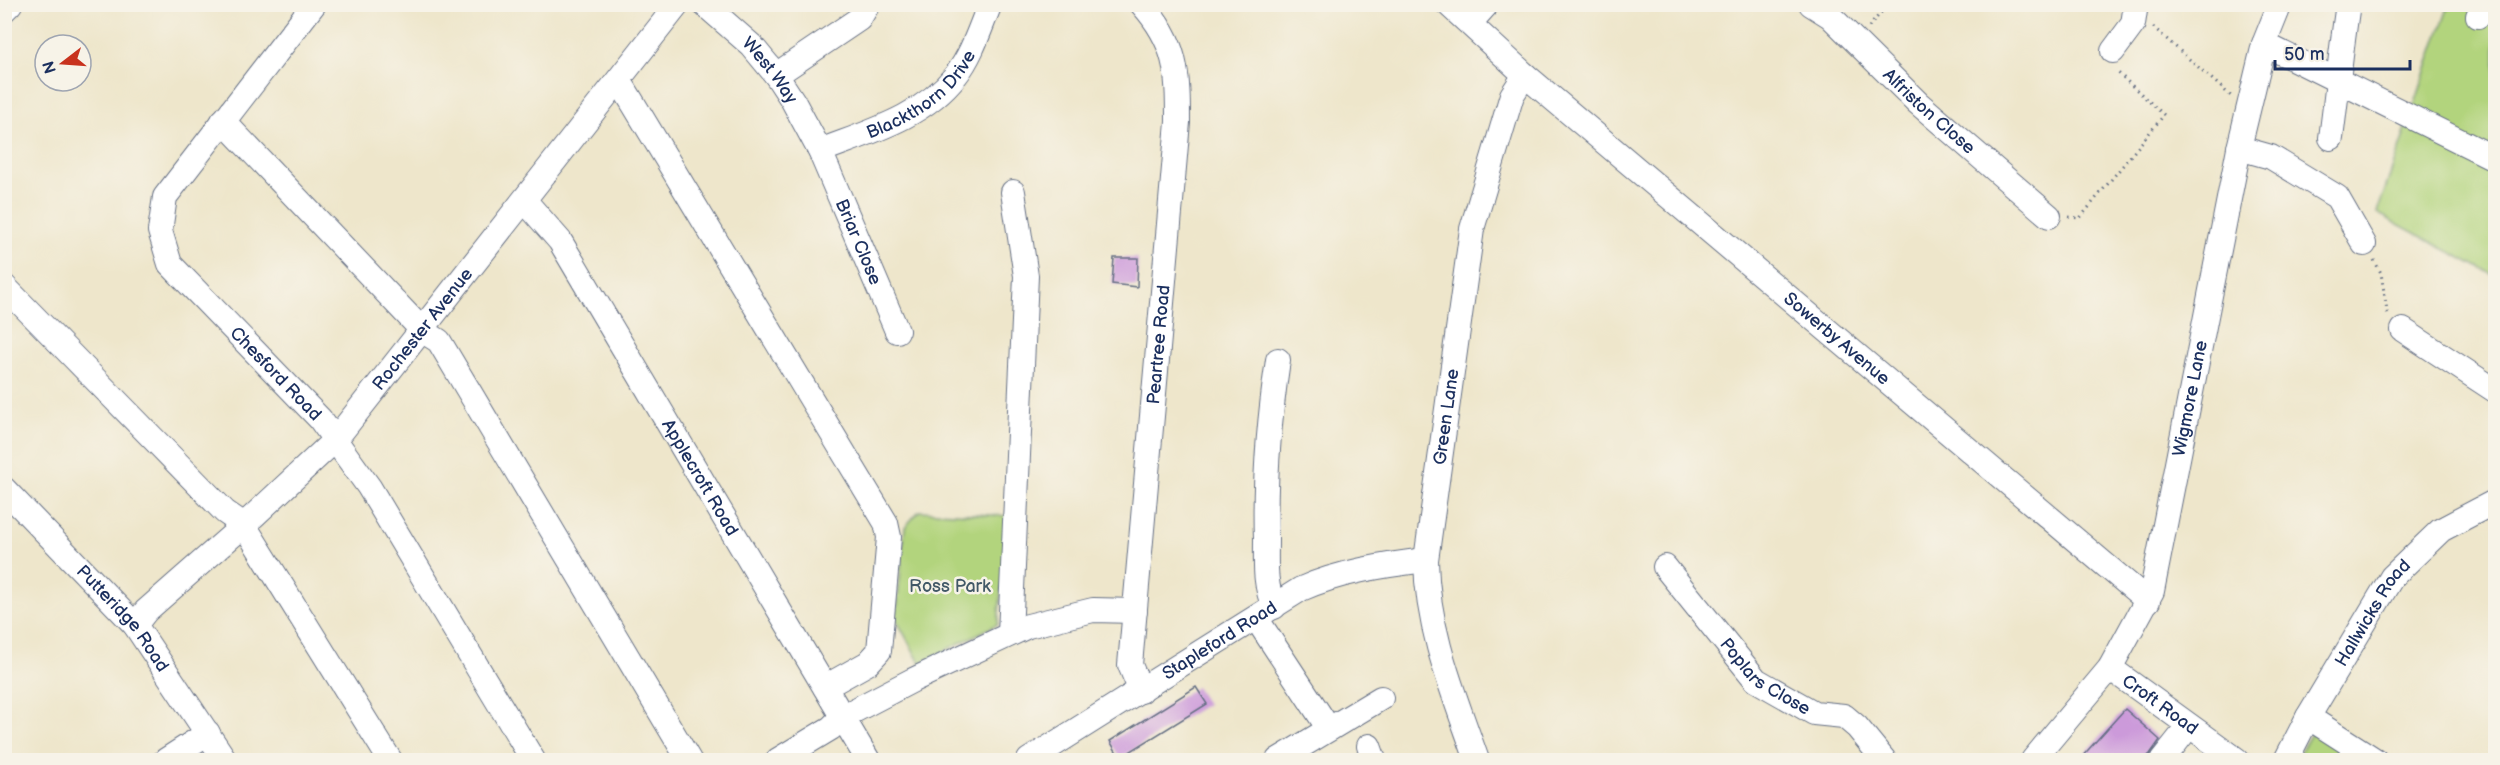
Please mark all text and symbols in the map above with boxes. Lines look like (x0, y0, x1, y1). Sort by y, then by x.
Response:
north arrow (33, 33, 93, 93)
street label: West Way (738, 33, 802, 108)
scale bar (2275, 33, 2410, 71)
text: 50 m (2284, 44, 2325, 65)
street label: Blackthorn Drive (864, 47, 980, 144)
text: N (39, 58, 61, 75)
street label: Alfriston Close (1878, 64, 1980, 159)
street label: Briar Close (831, 196, 886, 288)
street label: Rochester Avenue (368, 264, 477, 395)
street label: Peartree Road (1143, 284, 1175, 405)
street label: Sowerby Avenue (1779, 288, 1894, 390)
street label: Chesford Road (225, 323, 326, 425)
street label: Wigmore Lane (2169, 338, 2212, 458)
street label: Green Lane (1429, 367, 1464, 466)
street label: Applecroft Road (657, 416, 743, 540)
street label: Hallwicks Road (2331, 555, 2415, 670)
street label: Putteridge Road (72, 561, 173, 676)
park label: Ross Park (909, 576, 991, 597)
street label: Stapleford Road (1159, 597, 1281, 684)
street label: Poplars Close (1715, 634, 1814, 720)
street label: Croft Road (2118, 670, 2202, 739)

